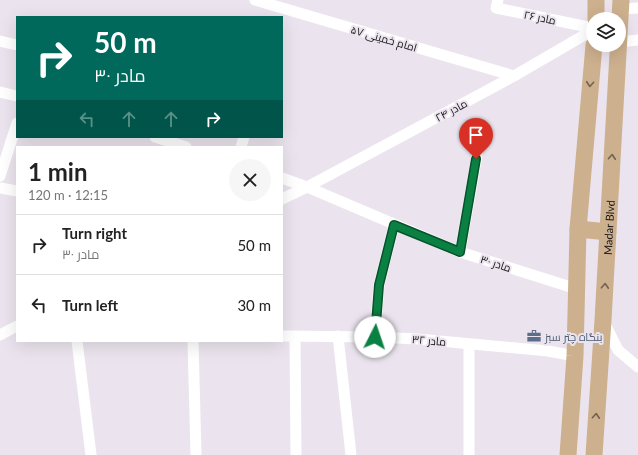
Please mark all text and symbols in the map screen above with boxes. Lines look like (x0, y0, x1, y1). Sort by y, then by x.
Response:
street label: مادر ۲۶ (523, 8, 557, 27)
map controls (586, 12, 626, 52)
button: layers (586, 12, 626, 52)
street label: امام خمینی ۵۷ (349, 22, 419, 56)
text: 50 m (94, 25, 157, 59)
icon: right (28, 32, 80, 84)
text: مادر ۳۰ (94, 64, 146, 86)
one-way arrow (586, 81, 595, 87)
street label: مادر ۲۴ (433, 96, 470, 125)
icon: left (76, 108, 98, 130)
icon: ahead (118, 108, 140, 130)
icon: ahead (160, 108, 182, 130)
icon: right (202, 108, 224, 130)
pin (459, 118, 493, 159)
icon: arrive (465, 124, 487, 146)
one-way arrow (608, 154, 617, 160)
text: 1 min (28, 157, 88, 186)
button: close (229, 159, 271, 201)
text: 120 m · 12:15 (28, 187, 108, 203)
street label: Madar Blvd (600, 200, 616, 255)
text: Turn right (62, 224, 127, 242)
icon: right (28, 234, 50, 256)
text: 50 m (237, 236, 271, 254)
text: مادر ۳۰ (62, 246, 99, 262)
street label: مادر ۳۰ (479, 252, 513, 275)
one-way arrow (600, 283, 609, 289)
icon: left (28, 294, 50, 316)
text: Turn left (62, 296, 118, 314)
text: 30 m (237, 296, 271, 314)
position arrow (354, 316, 396, 358)
office icon: بنگاه چتر سبز (526, 328, 542, 344)
place label: بنگاه چتر سبز (544, 330, 603, 344)
street label: مادر ۳۲ (411, 332, 447, 349)
one-way arrow (592, 413, 601, 419)

